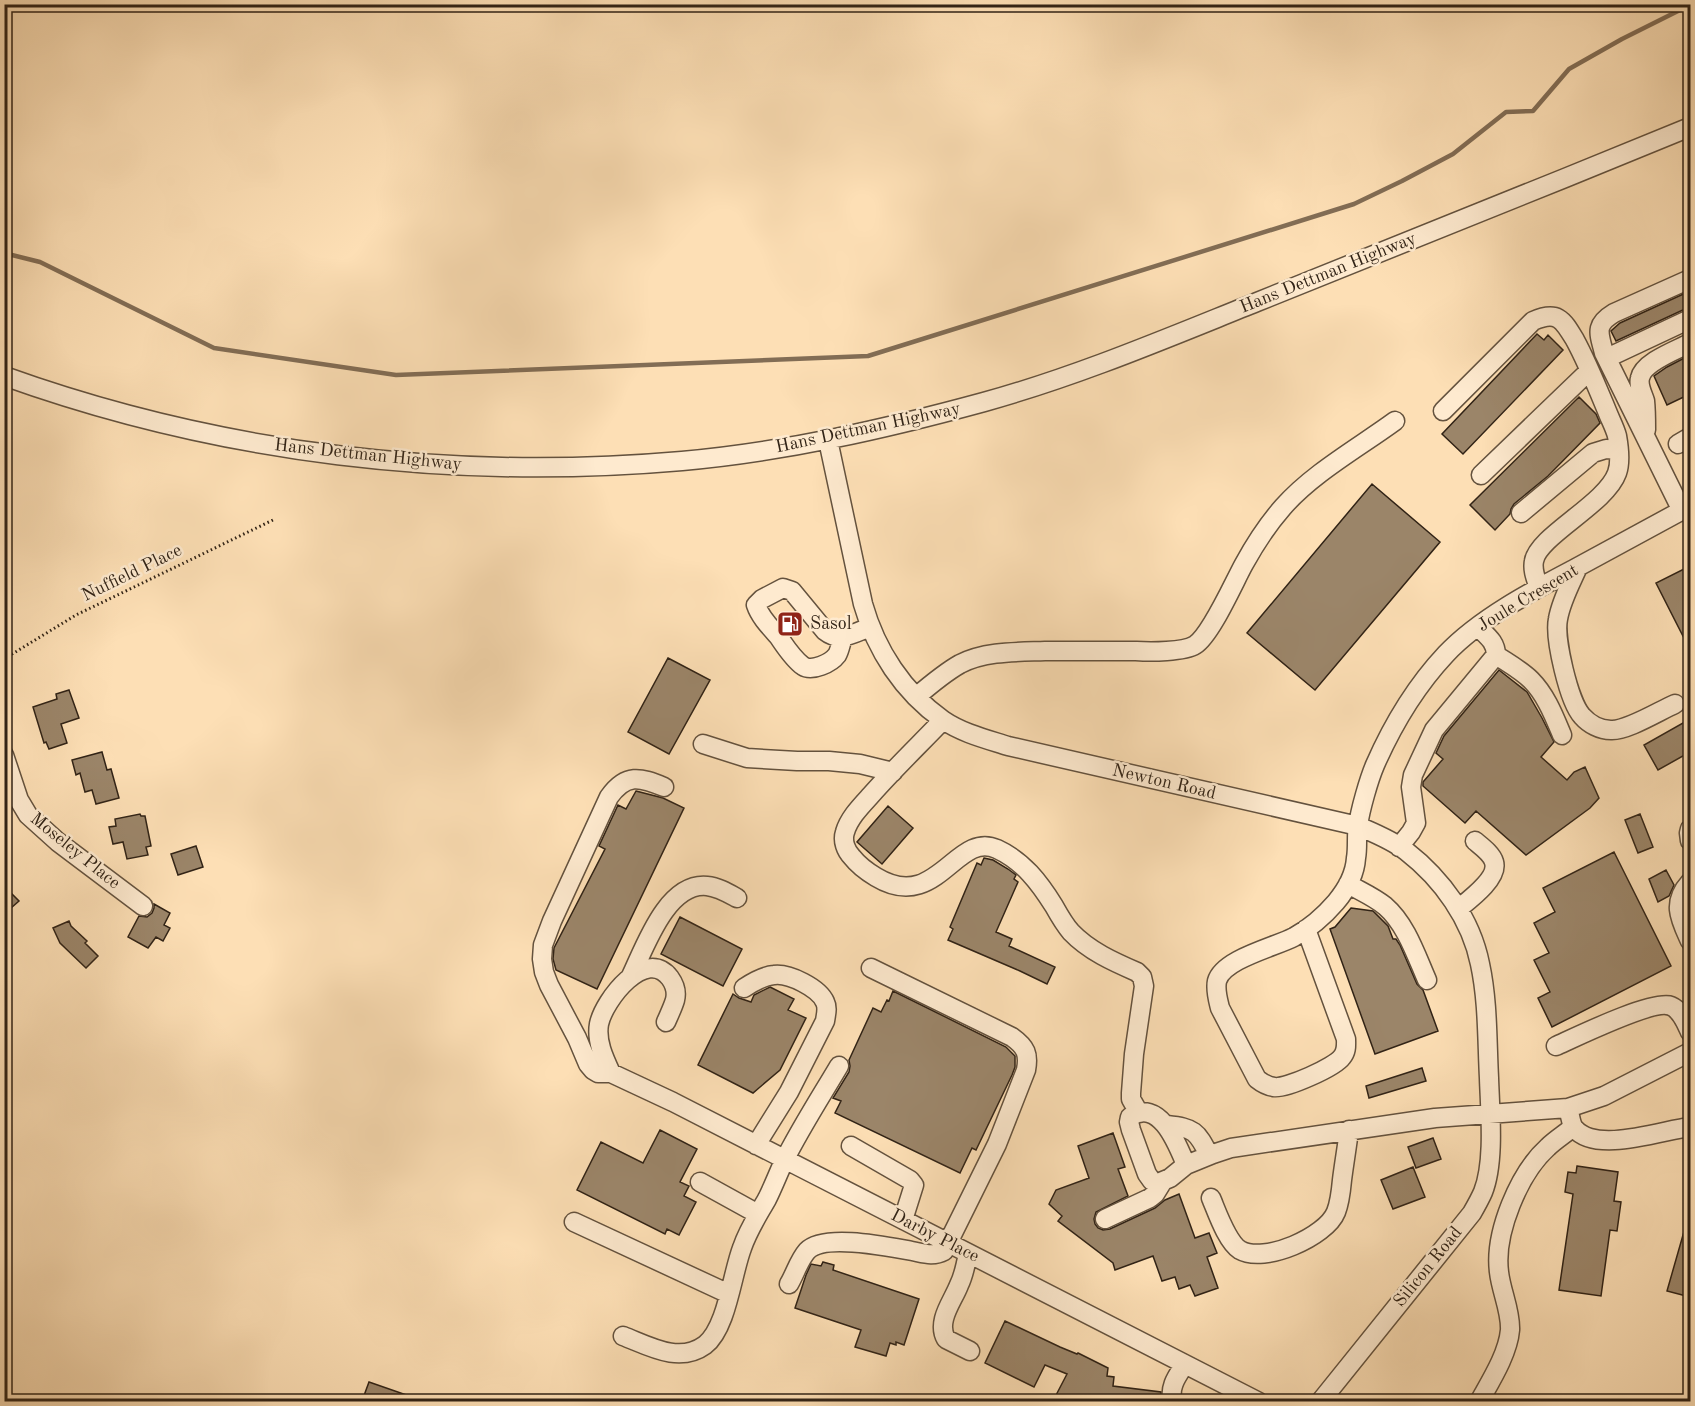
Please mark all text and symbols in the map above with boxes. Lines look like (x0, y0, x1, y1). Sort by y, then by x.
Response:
street label: Hans Dettman Highway (1237, 229, 1419, 317)
street label: Hans Dettman Highway (774, 399, 963, 456)
street label: Hans Dettman Highway (273, 436, 463, 474)
street label: Nuffield Place (79, 541, 185, 605)
street label: Joule Crescent (1474, 561, 1582, 635)
fuel station icon: Sasol (775, 609, 805, 639)
place label: Sasol (810, 615, 852, 633)
street label: Newton Road (1110, 761, 1218, 803)
street label: Moseley Place (27, 809, 123, 893)
street label: Darby Place (888, 1206, 982, 1266)
street label: Silicon Road (1390, 1223, 1466, 1311)

